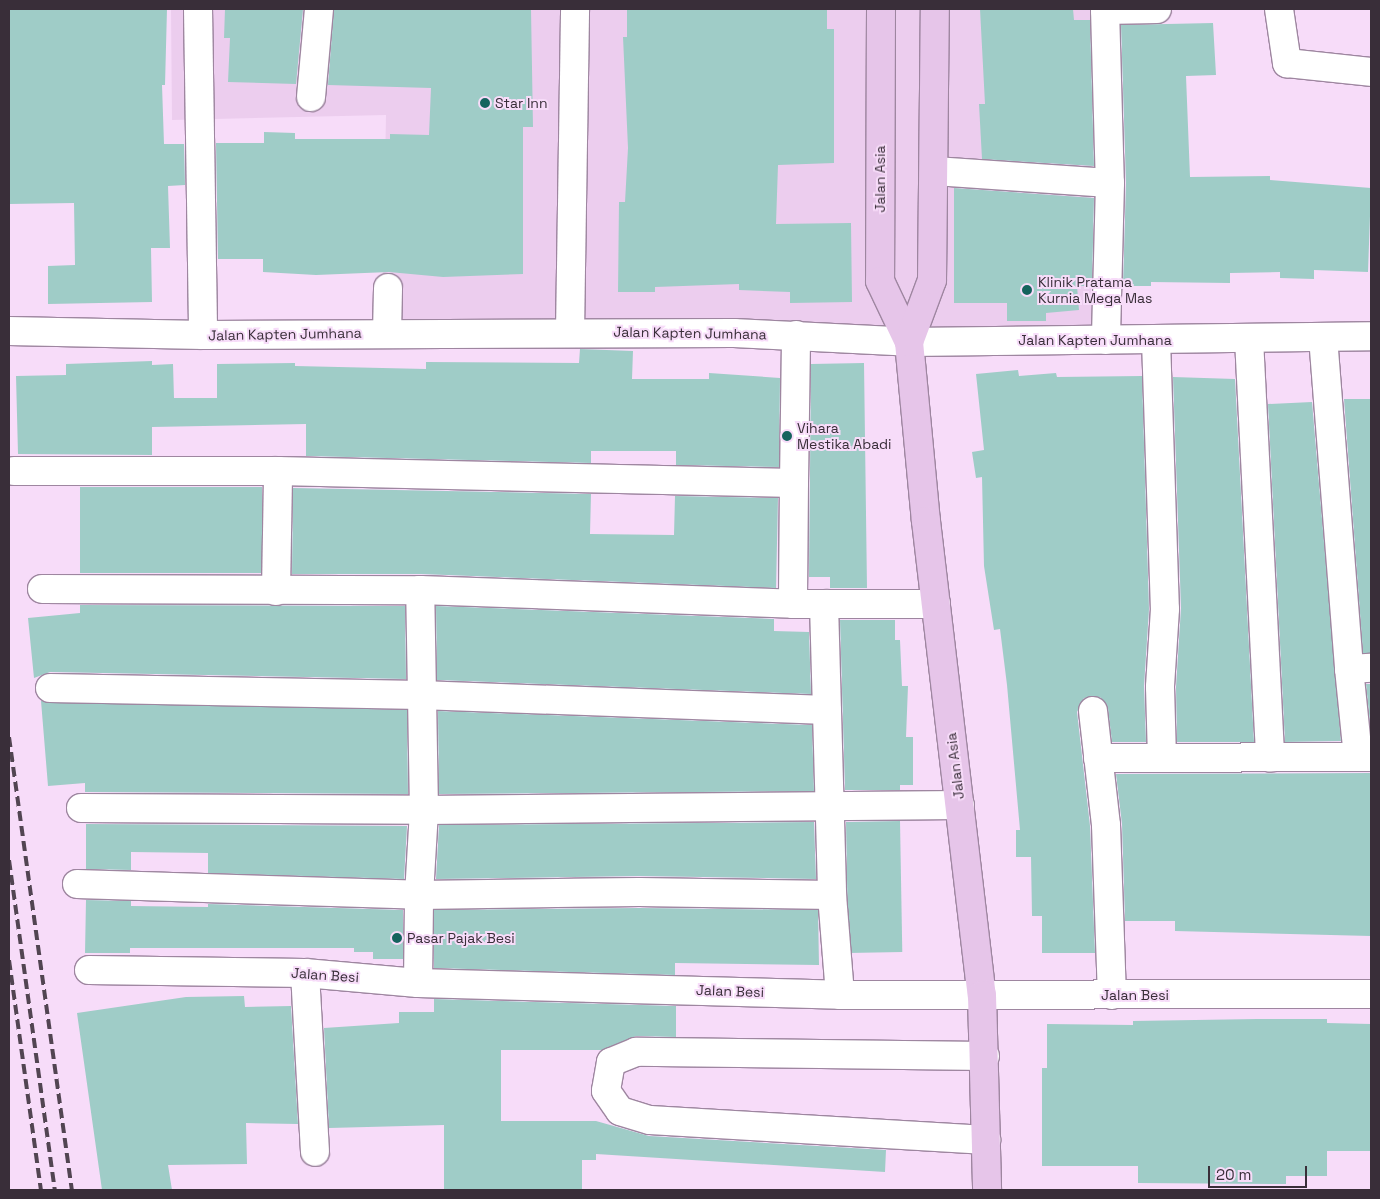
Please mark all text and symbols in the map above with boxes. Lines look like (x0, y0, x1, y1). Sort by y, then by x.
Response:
place label: Star Inn (495, 95, 547, 111)
marker: Star Inn (479, 97, 491, 109)
street label: Jalan Asia (872, 145, 888, 213)
place label: Klinik Pratama Kurnia Mega Mas (1038, 274, 1152, 306)
marker: Klinik Pratama Kurnia Mega Mas (1020, 283, 1034, 297)
street label: Jalan Kapten Jumhana (613, 323, 767, 343)
street label: Jalan Kapten Jumhana (208, 324, 362, 344)
street label: Jalan Kapten Jumhana (1018, 332, 1172, 348)
place label: Vihara Mestika Abadi (797, 420, 892, 452)
marker: Vihara Mestika Abadi (781, 430, 793, 442)
street label: Jalan Asia (943, 732, 967, 800)
place label: Pasar Pajak Besi (407, 930, 515, 946)
marker: Pasar Pajak Besi (391, 932, 403, 944)
street label: Jalan Besi (290, 964, 360, 986)
street label: Jalan Besi (696, 981, 764, 1001)
street label: Jalan Besi (1101, 987, 1169, 1003)
scale bar (1210, 1156, 1309, 1188)
text: 20 m (1216, 1165, 1251, 1184)

